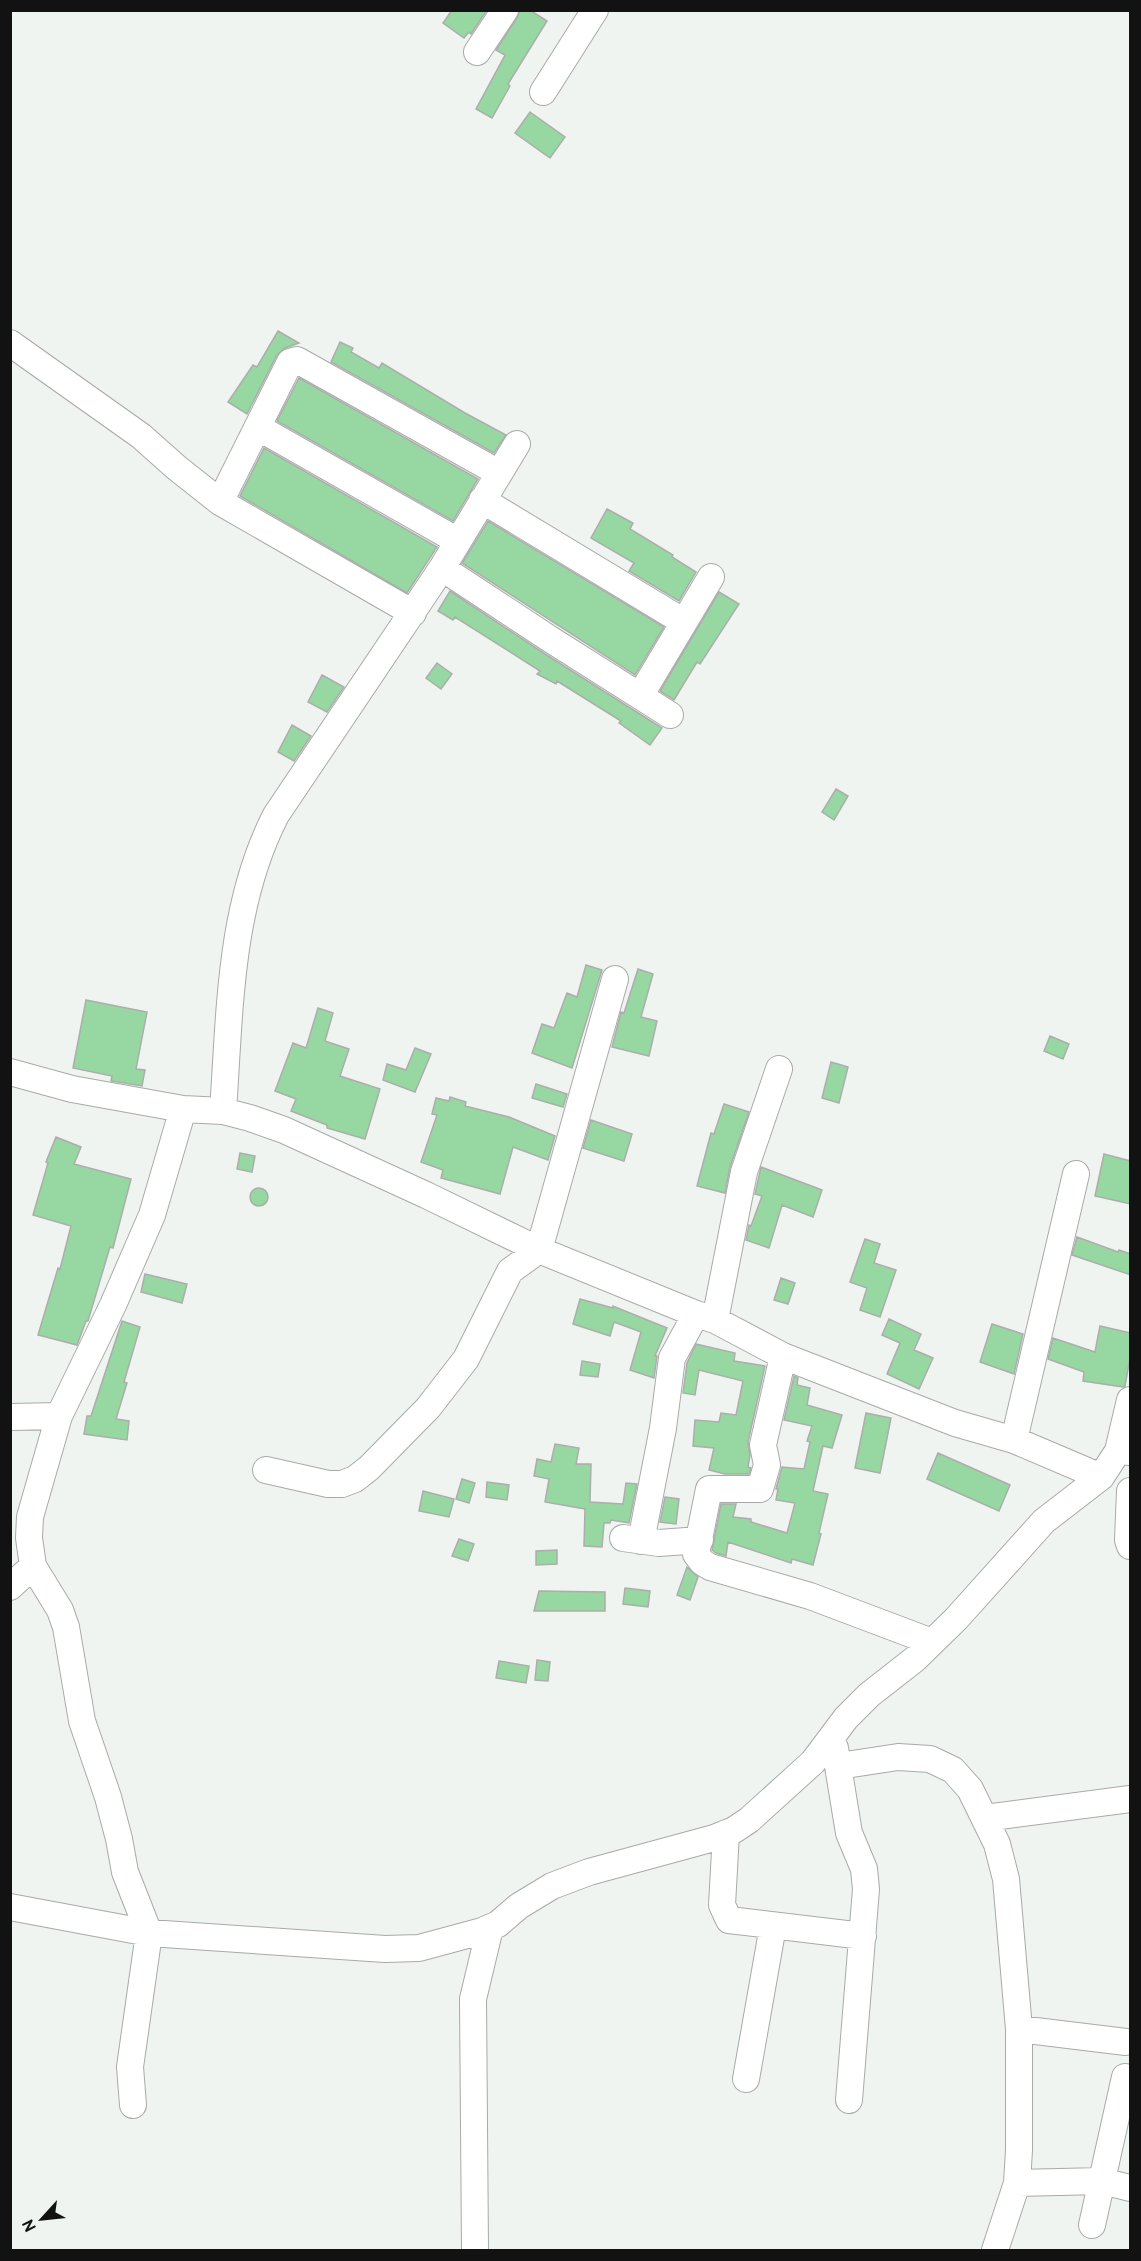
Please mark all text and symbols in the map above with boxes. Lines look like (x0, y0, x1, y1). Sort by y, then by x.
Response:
north arrow (12, 2189, 72, 2249)
text: N (19, 2215, 42, 2235)

